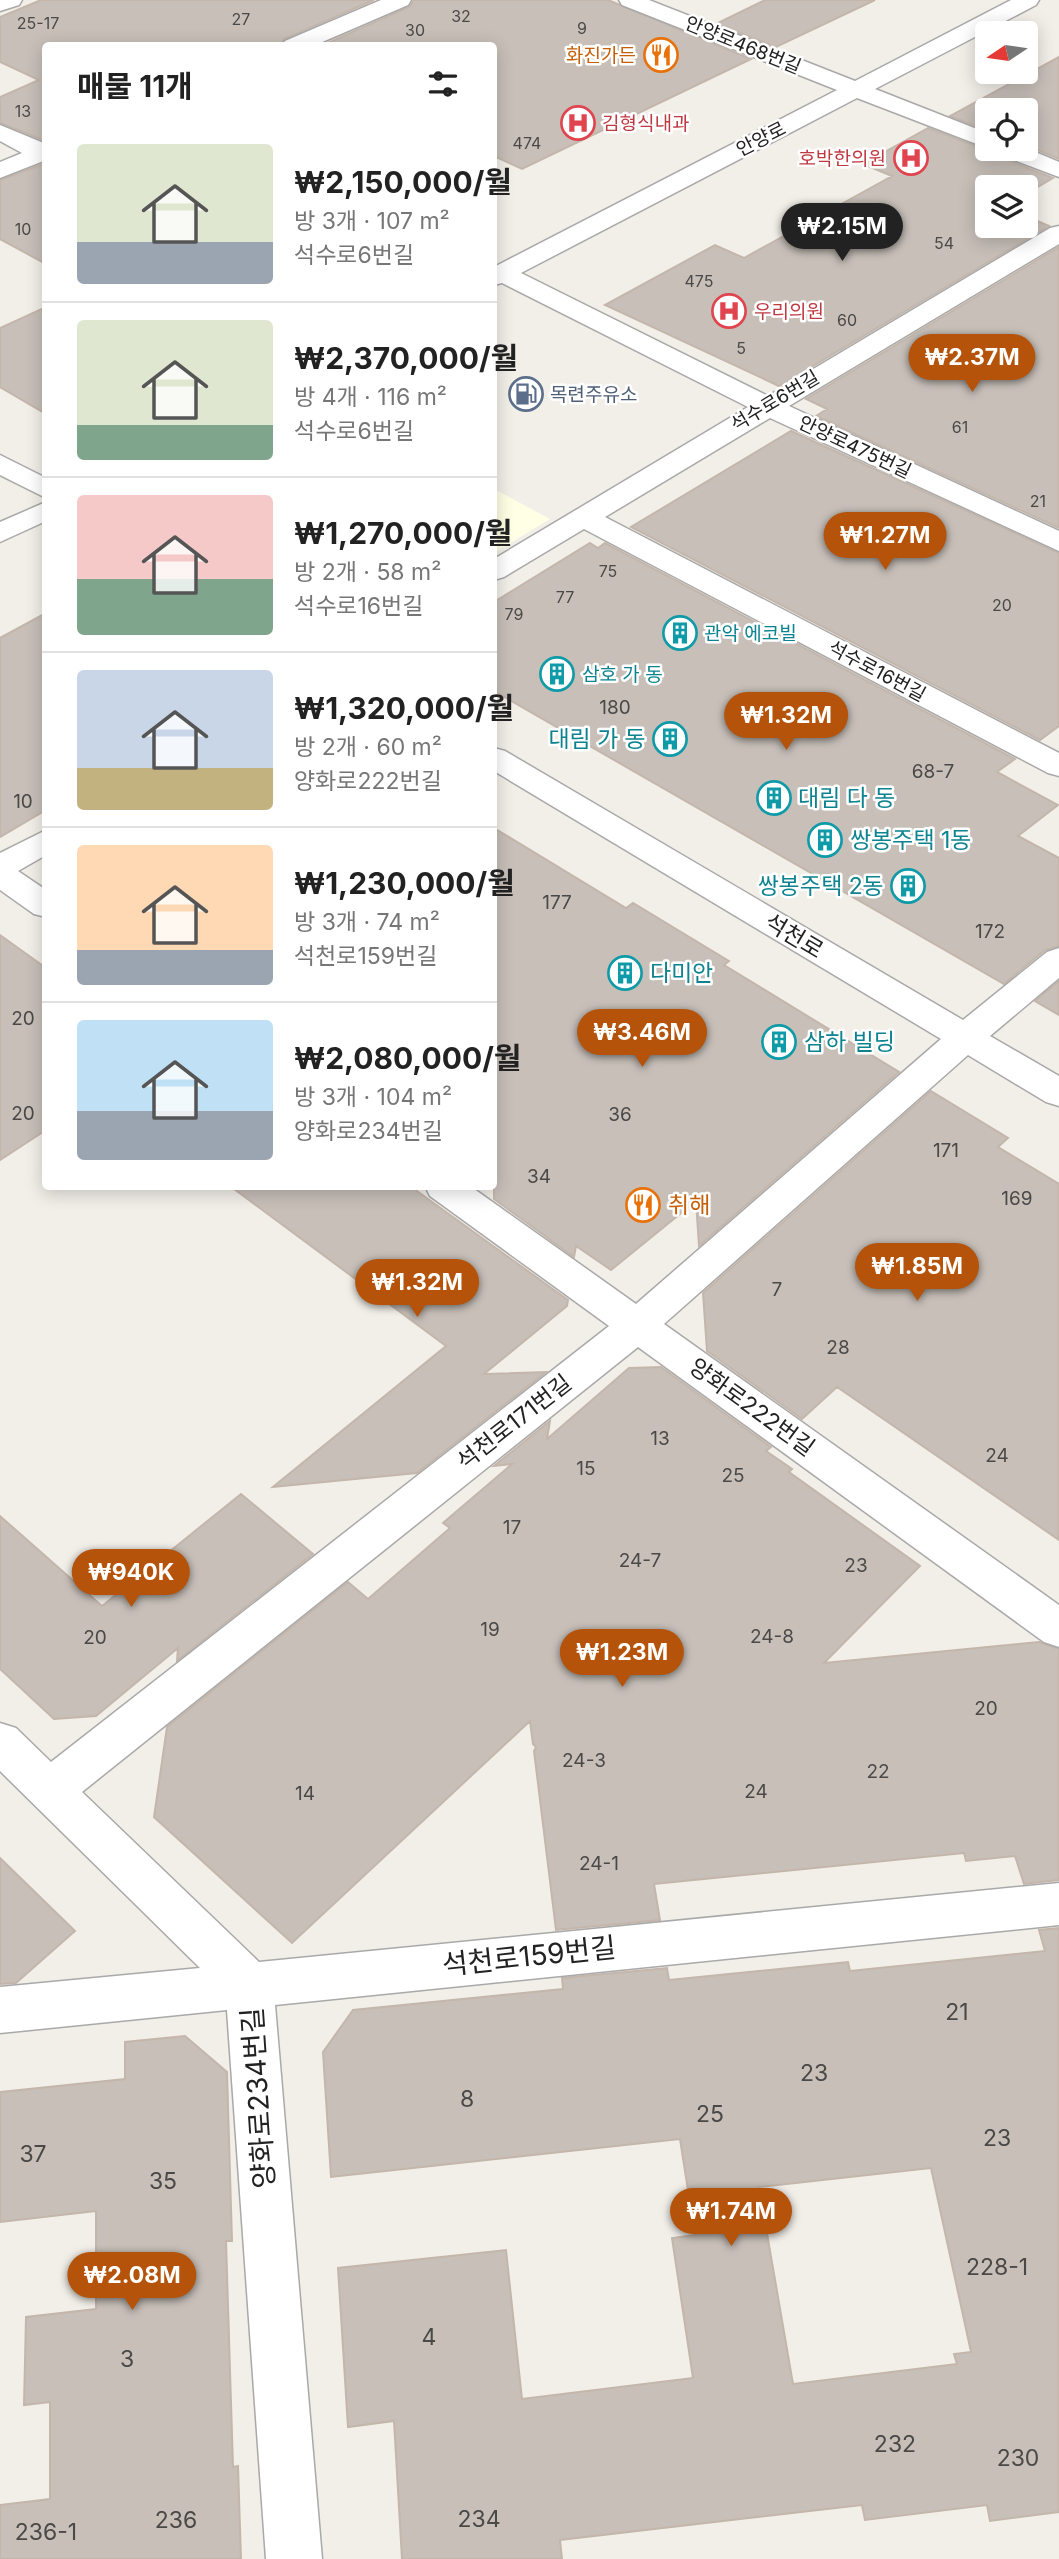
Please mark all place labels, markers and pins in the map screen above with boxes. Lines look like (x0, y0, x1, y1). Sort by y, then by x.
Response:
restaurant icon: 화진가든 (642, 36, 680, 74)
place label: 화진가든 (566, 44, 636, 67)
hospital icon: 김형식내과 (559, 104, 597, 142)
place label: 김형식내과 (602, 112, 689, 135)
hospital icon: 호박한의원 (892, 139, 930, 177)
place label: 호박한의원 (799, 147, 886, 170)
pin: ₩2.15M (785, 204, 899, 263)
hospital icon: 우리의원 (710, 292, 748, 330)
place label: 우리의원 (754, 300, 824, 323)
pin: ₩2.37M (915, 334, 1029, 394)
fuel station icon: 목련주유소 (507, 375, 545, 413)
place label: 목련주유소 (550, 383, 637, 406)
pin: ₩1.27M (828, 512, 942, 572)
building icon: 관악 에코빌 (661, 614, 699, 652)
place label: 관악 에코빌 (704, 622, 797, 645)
building icon: 삼호 가 동 (538, 655, 576, 693)
place label: 삼호 가 동 (582, 663, 663, 686)
pin: ₩1.32M (729, 692, 843, 752)
building icon: 대림 가 동 (651, 720, 689, 758)
place label: 대림 가 동 (548, 725, 646, 753)
building icon: 대림 다 동 (755, 779, 793, 817)
place label: 대림 다 동 (798, 784, 896, 812)
building icon: 쌍봉주택 1동 (806, 821, 844, 859)
place label: 쌍봉주택 1동 (850, 826, 972, 854)
building icon: 쌍봉주택 2동 (889, 867, 927, 905)
place label: 쌍봉주택 2동 (758, 872, 884, 900)
building icon: 다미안 (606, 954, 644, 992)
place label: 다미안 (650, 959, 713, 987)
pin: ₩3.46M (585, 1010, 699, 1069)
building icon: 삼하 빌딩 (760, 1023, 798, 1061)
place label: 삼하 빌딩 (804, 1028, 895, 1056)
restaurant icon: 취해 (624, 1186, 662, 1224)
place label: 취해 (668, 1191, 710, 1219)
pin: ₩1.85M (860, 1244, 974, 1303)
pin: ₩1.32M (360, 1260, 474, 1319)
pin: ₩940K (82, 1550, 180, 1609)
pin: ₩1.23M (565, 1630, 679, 1689)
pin: ₩1.74M (674, 2188, 788, 2248)
pin: ₩2.08M (75, 2252, 189, 2312)

